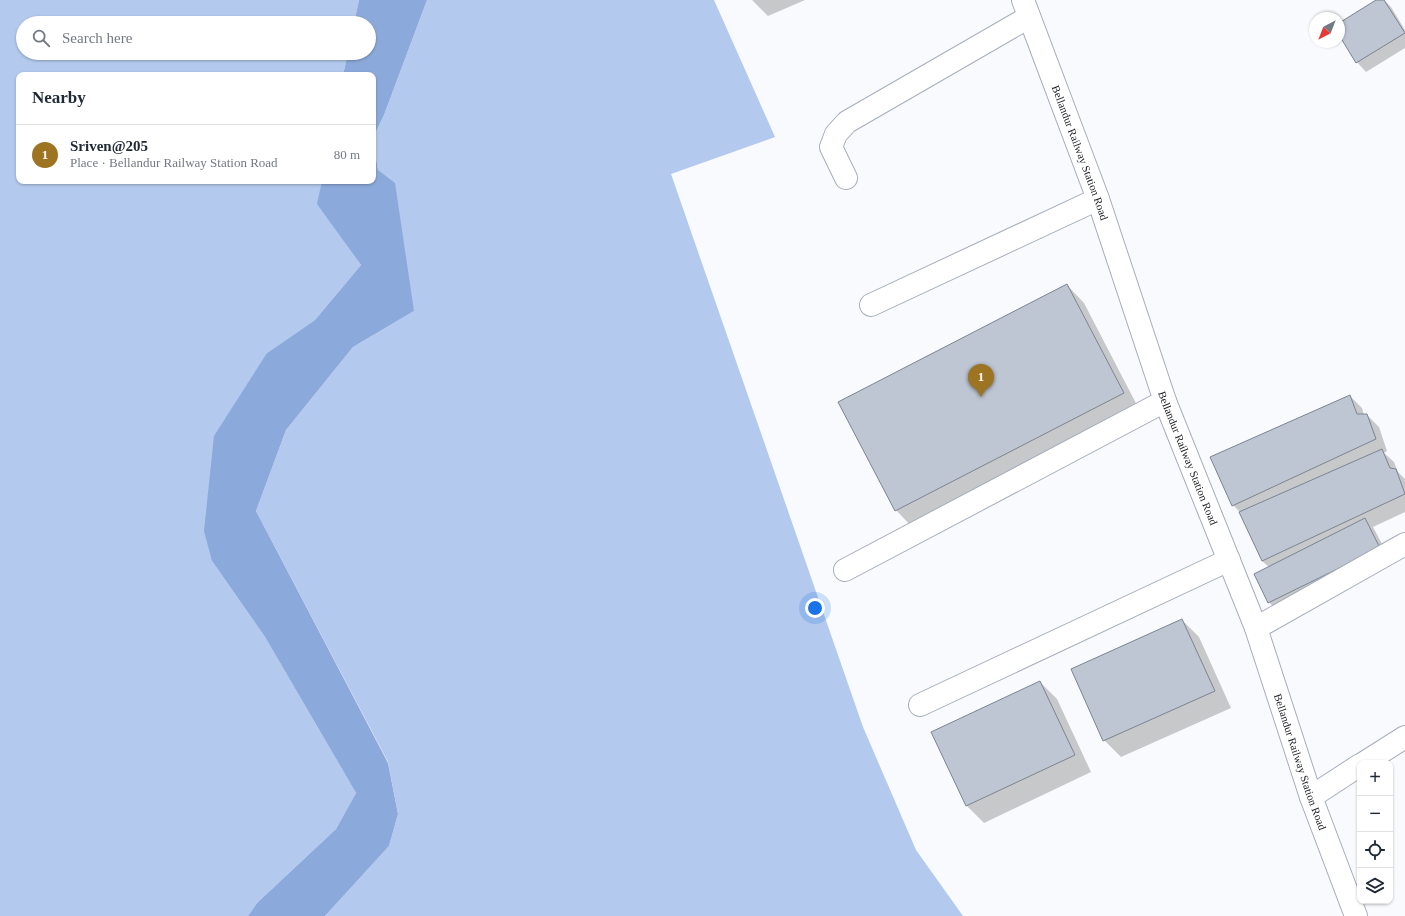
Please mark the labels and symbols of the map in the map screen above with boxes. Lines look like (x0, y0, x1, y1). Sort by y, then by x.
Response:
north arrow (1309, 12, 1345, 48)
street label: Bellandur Railway Station Road (1050, 84, 1111, 222)
pin: 1 (968, 364, 994, 397)
street label: Bellandur Railway Station Road (1156, 390, 1220, 527)
your location (805, 598, 825, 618)
street label: Bellandur Railway Station Road (1272, 692, 1329, 832)

